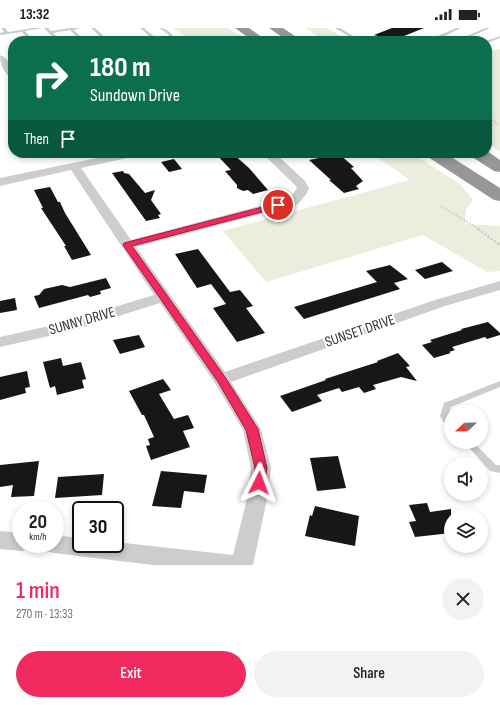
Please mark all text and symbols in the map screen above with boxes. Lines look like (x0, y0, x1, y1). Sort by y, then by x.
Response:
text: 13:32 (20, 5, 49, 24)
text: 180 m (90, 51, 150, 84)
icon: right (24, 52, 76, 104)
text: Sundown Drive (90, 85, 180, 106)
icon: arrive (57, 128, 79, 150)
text: Then (24, 130, 49, 149)
pin (261, 188, 295, 222)
icon: arrive (267, 194, 289, 216)
street label: SUNNY DRIVE (47, 302, 117, 340)
street label: SUNSET DRIVE (322, 310, 398, 352)
north arrow (444, 405, 488, 449)
map controls (444, 405, 488, 553)
button: sound (444, 457, 488, 501)
position arrow (238, 462, 280, 504)
speed limit sign: 30 (72, 501, 124, 553)
button: layers (444, 509, 488, 553)
text: 20 (29, 510, 47, 534)
text: km/h (29, 531, 47, 543)
text: 1 min (16, 576, 60, 605)
button: close (442, 578, 484, 620)
text: 270 m · 13:33 (16, 606, 73, 622)
button: Exit (16, 651, 246, 697)
button: Share (254, 651, 484, 697)

